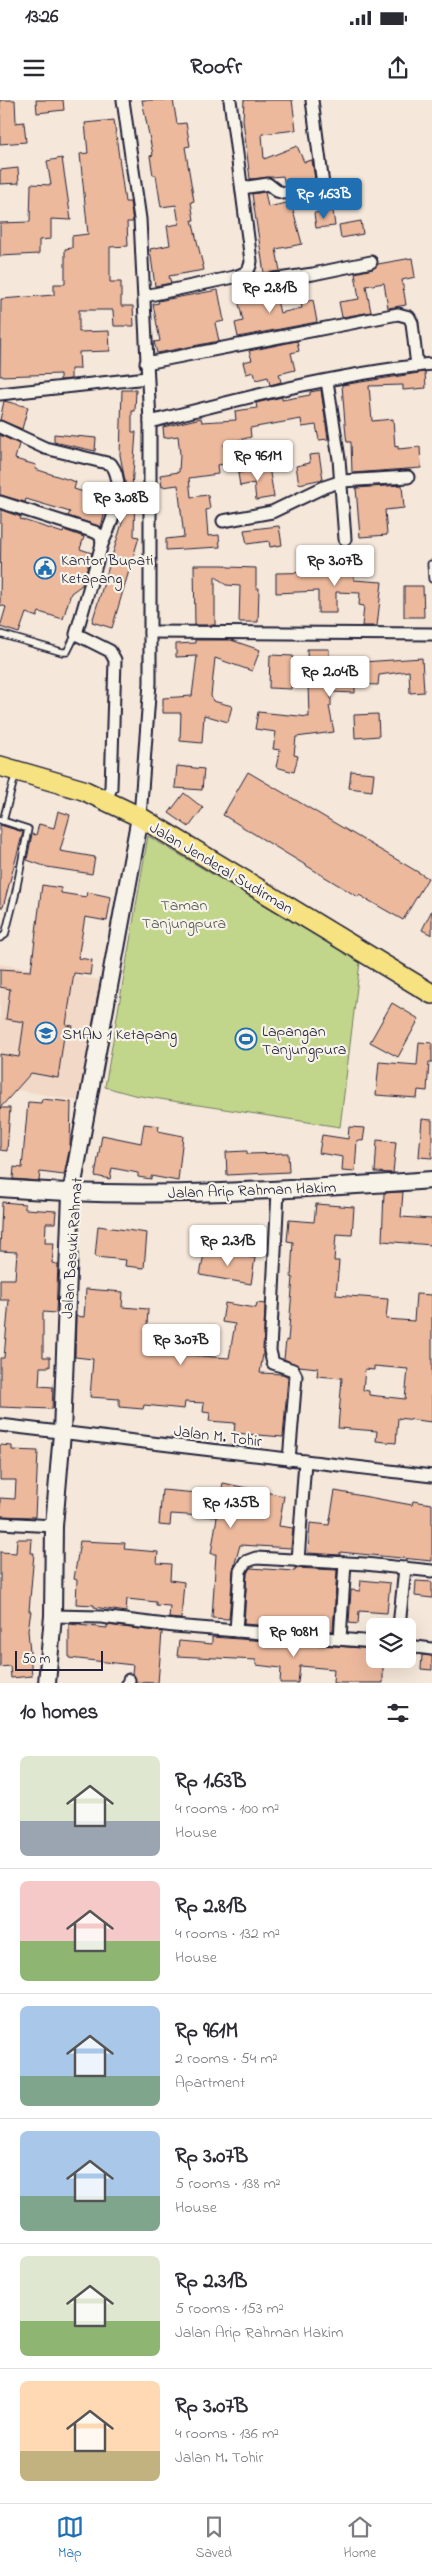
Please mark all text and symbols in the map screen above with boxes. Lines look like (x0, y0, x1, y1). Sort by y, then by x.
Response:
text: 13:26 (25, 4, 58, 31)
text: Roofr (190, 52, 242, 84)
icon: menu (20, 54, 48, 82)
icon: share (384, 54, 412, 82)
pin: Rp 1.63B (272, 178, 376, 220)
text: Rp 1.63B (297, 182, 351, 206)
pin: Rp 2.81B (218, 272, 322, 314)
text: Rp 2.81B (243, 276, 297, 300)
pin: Rp 961M (212, 440, 304, 482)
text: Rp 961M (234, 444, 282, 468)
pin: Rp 3.08B (69, 482, 173, 524)
text: Rp 3.08B (93, 486, 149, 510)
pin: Rp 3.07B (283, 544, 387, 587)
place label: Kantor Bupati Ketapang (61, 549, 154, 591)
text: Rp 3.07B (307, 549, 363, 573)
public building icon: Kantor Bupati Ketapang (33, 556, 57, 580)
pin: Rp 2.04B (278, 656, 382, 698)
text: Rp 2.04B (301, 660, 359, 684)
street label: Jalan Jenderal Sudirman (144, 816, 298, 921)
park label: Taman Tanjungpura (142, 894, 226, 936)
place label: Lapangan Tanjungpura (262, 1020, 347, 1062)
school or university icon: SMAN 1 Ketapang (34, 1021, 58, 1045)
place label: SMAN 1 Ketapang (62, 1023, 177, 1047)
sports icon: Lapangan Tanjungpura (234, 1027, 258, 1051)
street label: Jalan Basuki Rahmat (56, 1176, 90, 1320)
street label: Jalan Arip Rahman Hakim (168, 1176, 337, 1206)
pin: Rp 2.31B (176, 1224, 280, 1267)
text: Rp 2.31B (200, 1229, 256, 1253)
pin: Rp 3.07B (129, 1324, 233, 1366)
text: Rp 3.07B (153, 1328, 209, 1352)
street label: Jalan M. Tohir (172, 1420, 263, 1454)
pin: Rp 1.35B (179, 1486, 283, 1529)
text: Rp 1.35B (203, 1491, 259, 1515)
pin: Rp 908M (248, 1616, 340, 1658)
map controls (366, 1618, 416, 1668)
button: layers (366, 1618, 416, 1668)
text: Rp 908M (270, 1620, 319, 1644)
scale bar (15, 1648, 102, 1671)
text: 50 m (22, 1649, 50, 1670)
text: 10 homes (20, 1698, 98, 1728)
icon: filters (384, 1699, 412, 1727)
text: Rp 1.63B (175, 1767, 246, 1797)
icon: home (60, 1776, 120, 1836)
text: 4 rooms · 100 m² (175, 1797, 279, 1821)
text: House (175, 1821, 217, 1845)
text: Rp 2.81B (175, 1892, 247, 1922)
icon: home (60, 1901, 120, 1961)
text: 4 rooms · 132 m² (175, 1922, 280, 1946)
text: House (175, 1946, 217, 1970)
text: Rp 961M (175, 2017, 238, 2047)
icon: home (60, 2026, 120, 2086)
text: 2 rooms · 54 m² (175, 2047, 277, 2071)
text: Apartment (175, 2071, 245, 2095)
text: Rp 3.07B (175, 2142, 248, 2172)
icon: home (60, 2151, 120, 2211)
text: 5 rooms · 138 m² (175, 2172, 281, 2196)
text: House (175, 2196, 217, 2220)
text: Rp 2.31B (175, 2267, 248, 2297)
icon: home (60, 2276, 120, 2336)
text: 5 rooms · 153 m² (175, 2297, 284, 2321)
text: Jalan Arip Rahman Hakim (175, 2321, 343, 2345)
text: Rp 3.07B (175, 2392, 248, 2422)
icon: home (60, 2401, 120, 2461)
text: 4 rooms · 136 m² (175, 2422, 279, 2446)
text: Jalan M. Tohir (175, 2446, 263, 2470)
tab: Map (56, 2513, 84, 2564)
tab: Saved (195, 2513, 232, 2564)
tab: Home (344, 2513, 376, 2564)

